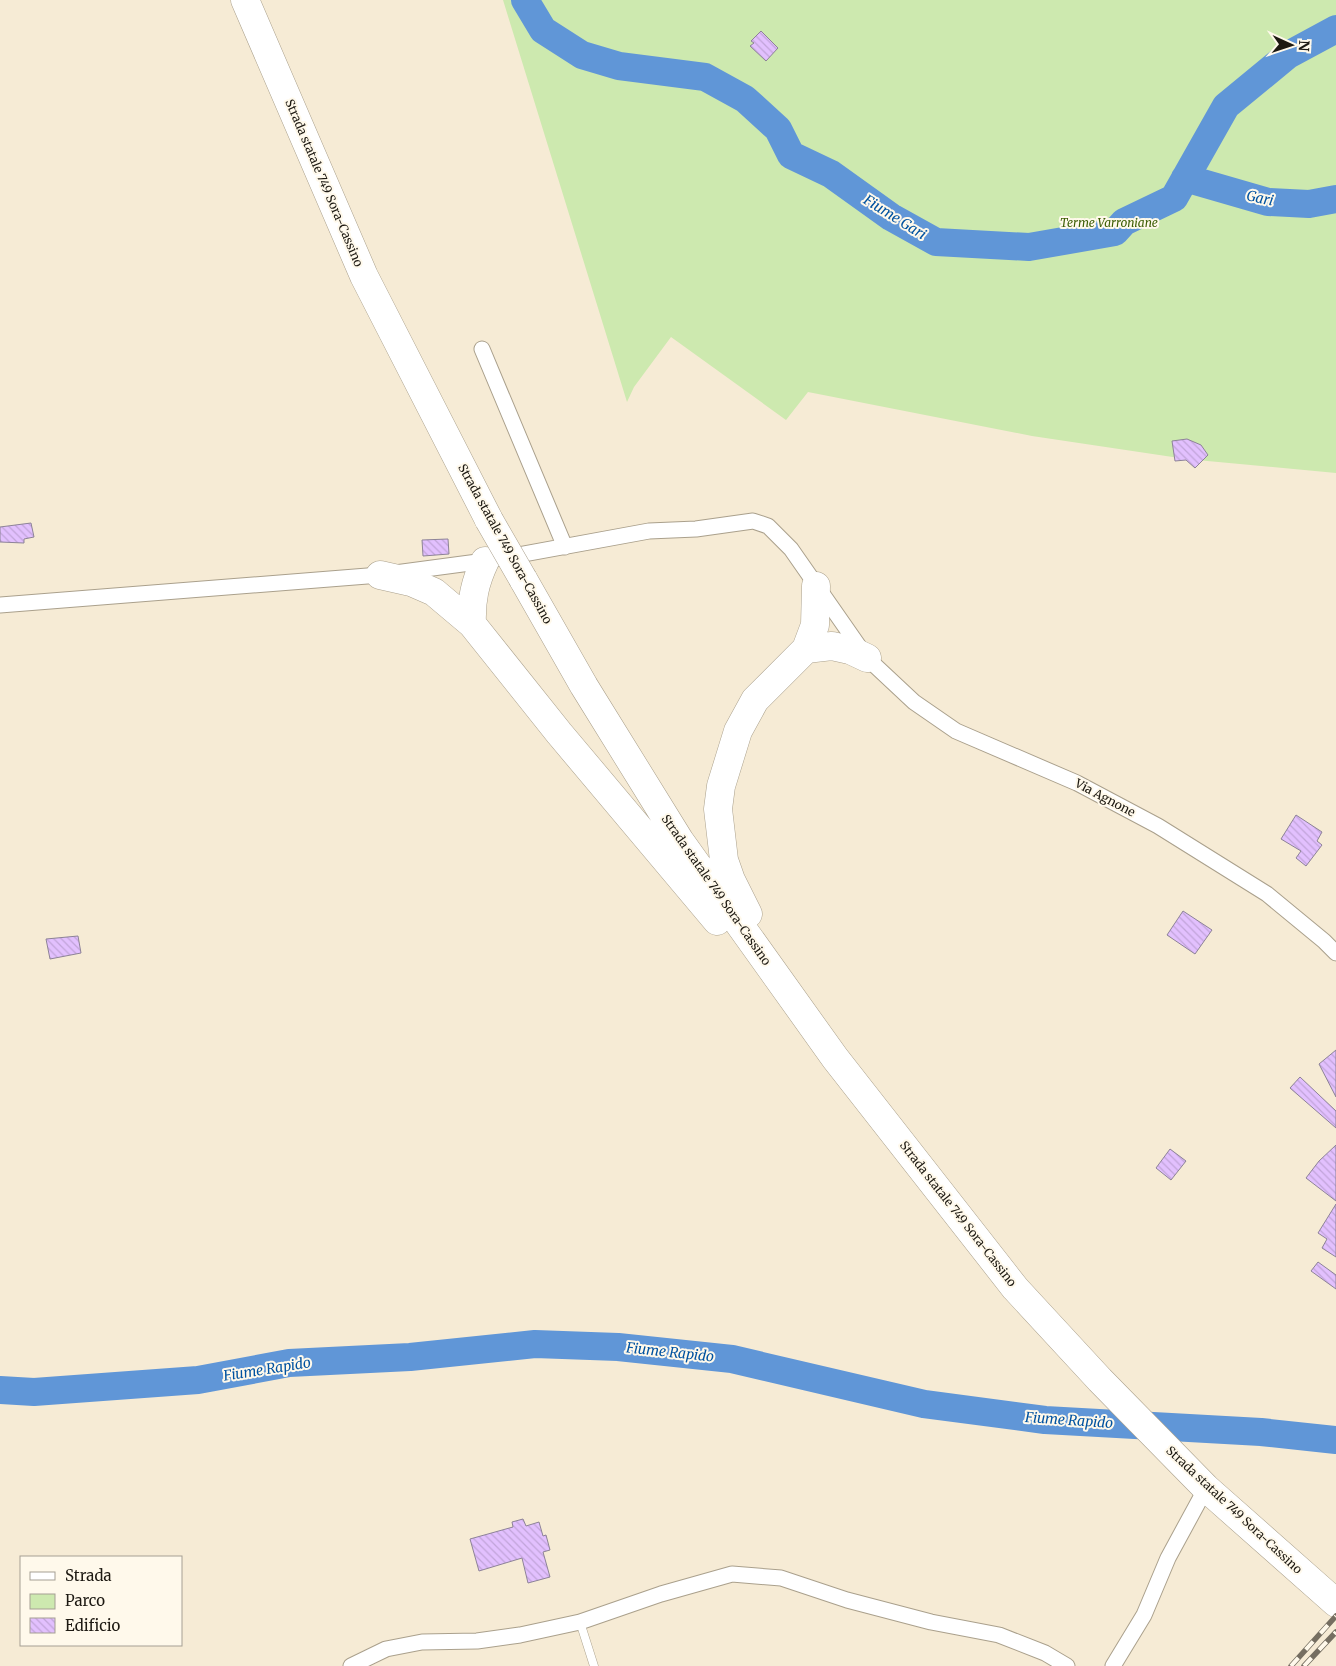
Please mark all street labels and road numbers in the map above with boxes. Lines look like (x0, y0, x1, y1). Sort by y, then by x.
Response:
street label: Strada statale 749 Sora-Cassino (282, 97, 367, 269)
street label: Strada statale 749 Sora-Cassino (455, 461, 556, 626)
street label: Via Agnone (1072, 775, 1138, 820)
street label: Strada statale 749 Sora-Cassino (659, 811, 774, 968)
street label: Strada statale 749 Sora-Cassino (897, 1138, 1020, 1289)
street label: Strada statale 749 Sora-Cassino (1163, 1443, 1305, 1577)

